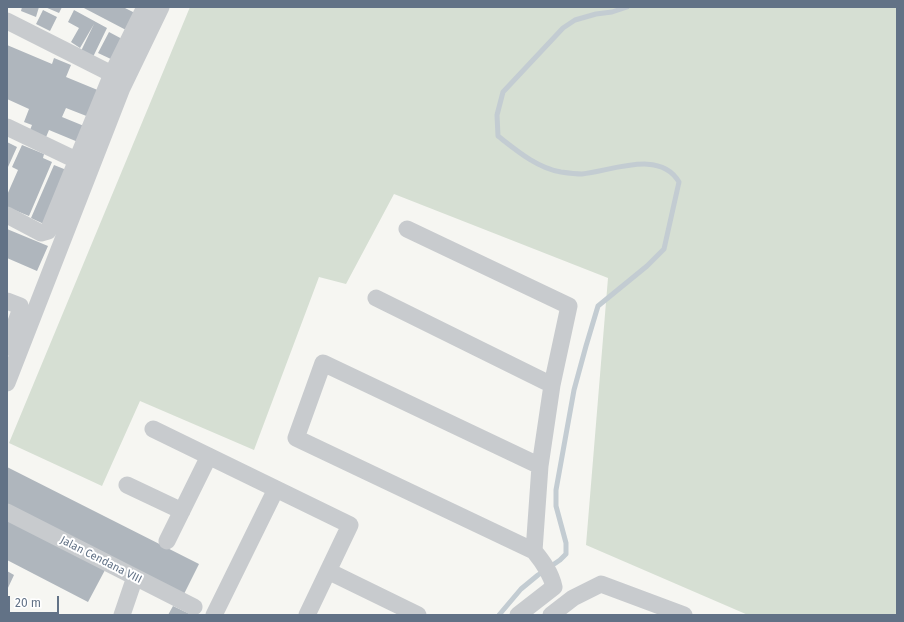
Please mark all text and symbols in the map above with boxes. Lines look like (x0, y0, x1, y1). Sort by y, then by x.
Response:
street label: Jalan Cendana VIII (58, 534, 144, 586)
scale bar (10, 588, 61, 614)
text: 20 m (15, 596, 41, 610)

